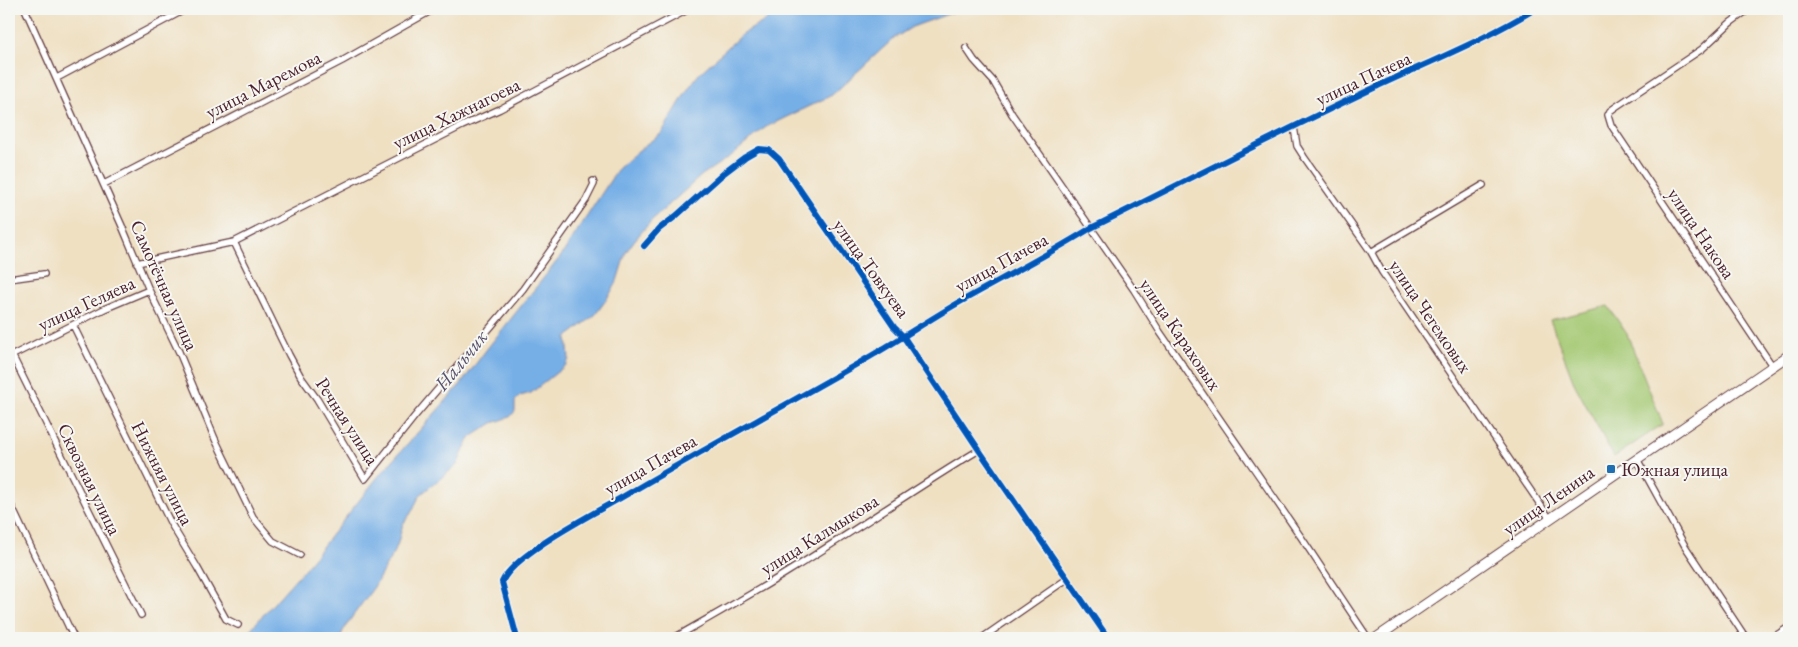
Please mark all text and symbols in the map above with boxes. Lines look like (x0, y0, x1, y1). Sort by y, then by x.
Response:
street label: улица Маремова (201, 44, 326, 124)
street label: улица Пачева (1311, 45, 1415, 111)
street label: улица Хажнагоева (388, 72, 524, 155)
street label: улица Накова (1662, 183, 1742, 284)
street label: улица Товкуева (827, 214, 916, 323)
street label: Самотёчная улица (125, 216, 205, 355)
street label: улица Пачева (950, 226, 1053, 298)
street label: улица Чегемовых (1383, 255, 1478, 379)
street label: улица Геляева (34, 270, 139, 337)
street label: улица Караховых (1134, 273, 1228, 396)
water label: Нальчик (428, 324, 494, 397)
street label: Речная улица (310, 373, 385, 470)
street label: Нижняя улица (126, 417, 200, 530)
street label: Сквозная улица (52, 419, 128, 540)
street label: улица Пачева (600, 428, 701, 501)
place label: Южная улица (1621, 457, 1728, 482)
street label: улица Ленина (1497, 459, 1599, 541)
marker: Южная улица (1605, 463, 1617, 475)
street label: улица Калмыкова (756, 488, 883, 581)

